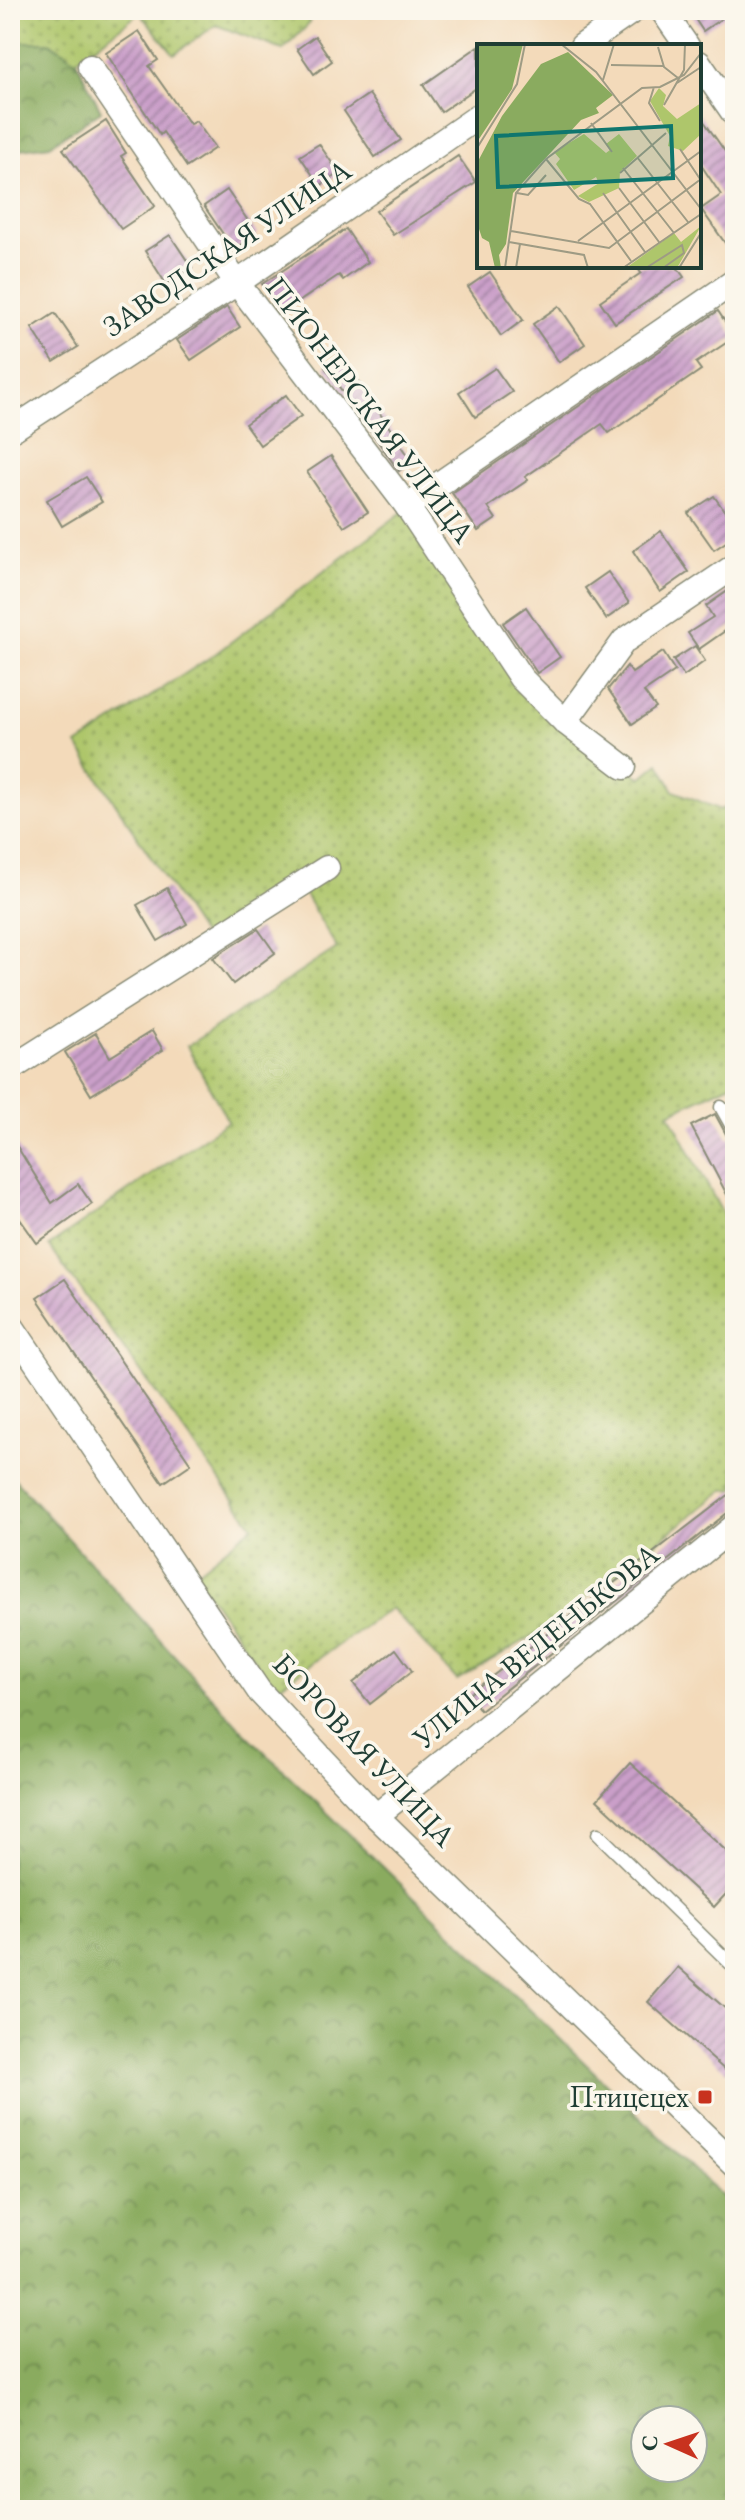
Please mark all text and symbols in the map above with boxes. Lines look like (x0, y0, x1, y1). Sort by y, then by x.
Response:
inset map (477, 44, 701, 268)
street label: ЗАВОДСКАЯ УЛИЦА (95, 150, 359, 345)
street label: ПИОНЕРСКАЯ УЛИЦА (257, 269, 484, 551)
street label: УЛИЦА ВЕДЕНЬКОВА (404, 1534, 667, 1758)
street label: БОРОВАЯ УЛИЦА (264, 1644, 464, 1855)
place label: Птицецех (569, 2077, 689, 2116)
marker: Птицецех (696, 2088, 714, 2106)
north arrow (629, 2404, 709, 2484)
text: С (635, 2434, 664, 2452)

